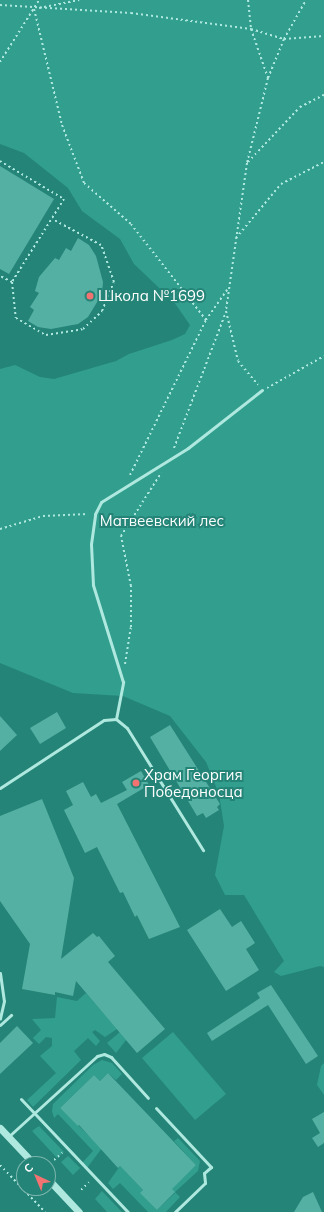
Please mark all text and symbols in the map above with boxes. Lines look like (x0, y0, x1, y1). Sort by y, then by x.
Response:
place label: Школа №1699 (98, 287, 205, 305)
marker: Школа №1699 (85, 291, 95, 301)
park label: Матвеевский лес (100, 512, 224, 530)
place label: Храм Георгия Победоносца (144, 765, 243, 800)
marker: Храм Георгия Победоносца (131, 778, 141, 788)
north arrow (16, 1156, 56, 1196)
text: С (21, 1160, 36, 1176)

